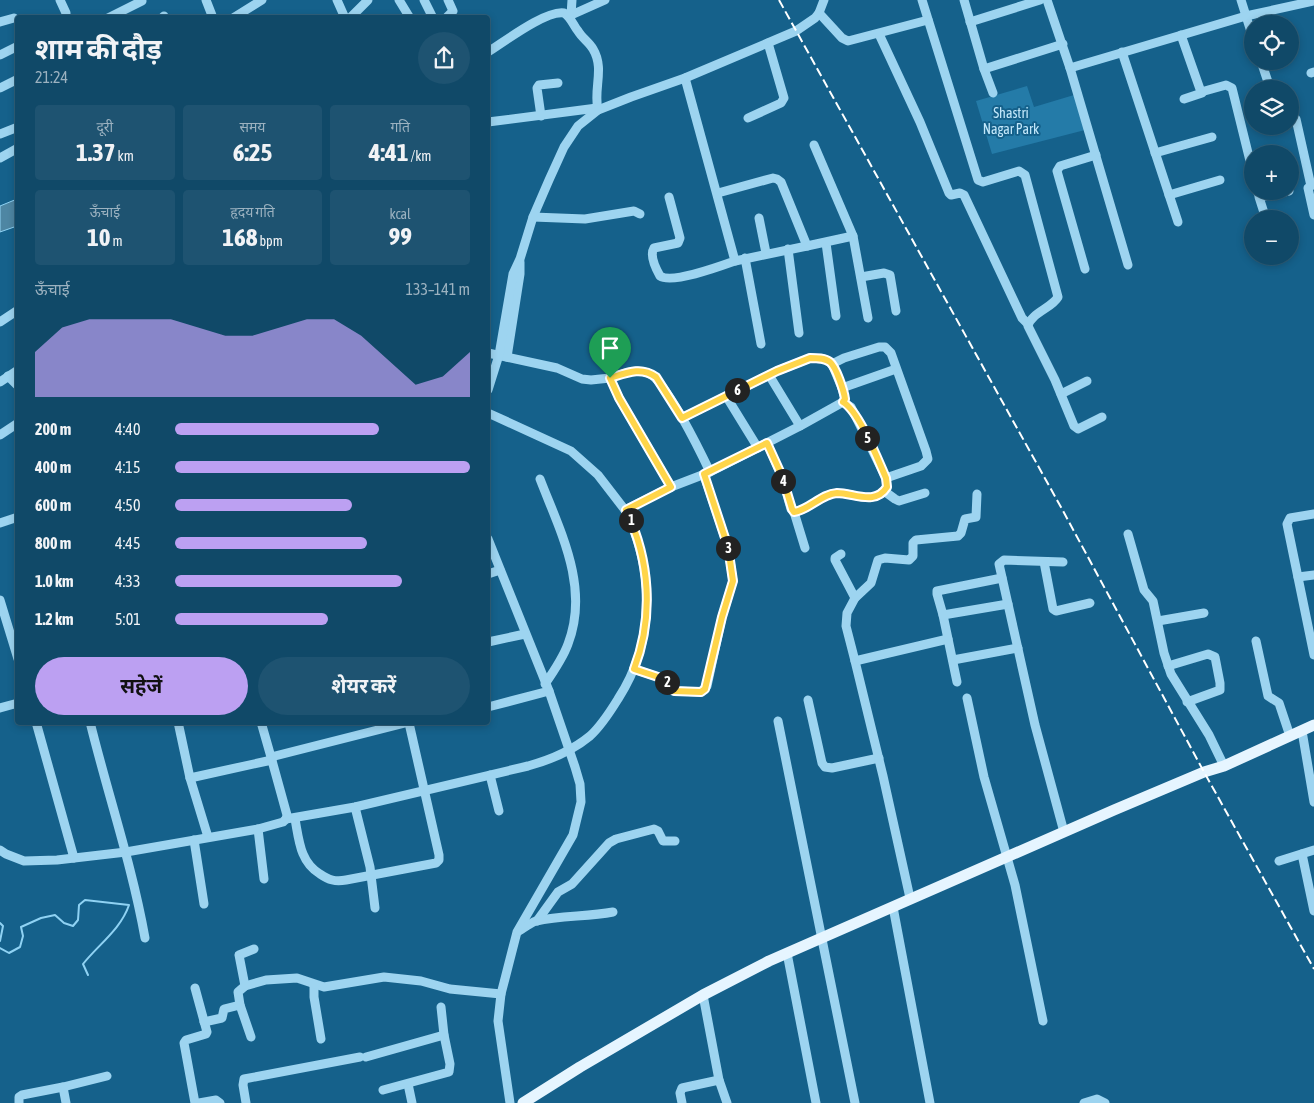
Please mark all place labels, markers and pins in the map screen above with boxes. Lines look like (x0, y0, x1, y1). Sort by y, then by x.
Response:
pin (589, 327, 631, 378)
pin: 6 (724, 378, 750, 402)
pin: 5 (854, 426, 880, 450)
pin: 4 (770, 468, 796, 494)
pin: 1 (618, 508, 644, 532)
pin: 3 (716, 536, 740, 560)
pin: 2 (654, 670, 680, 694)

